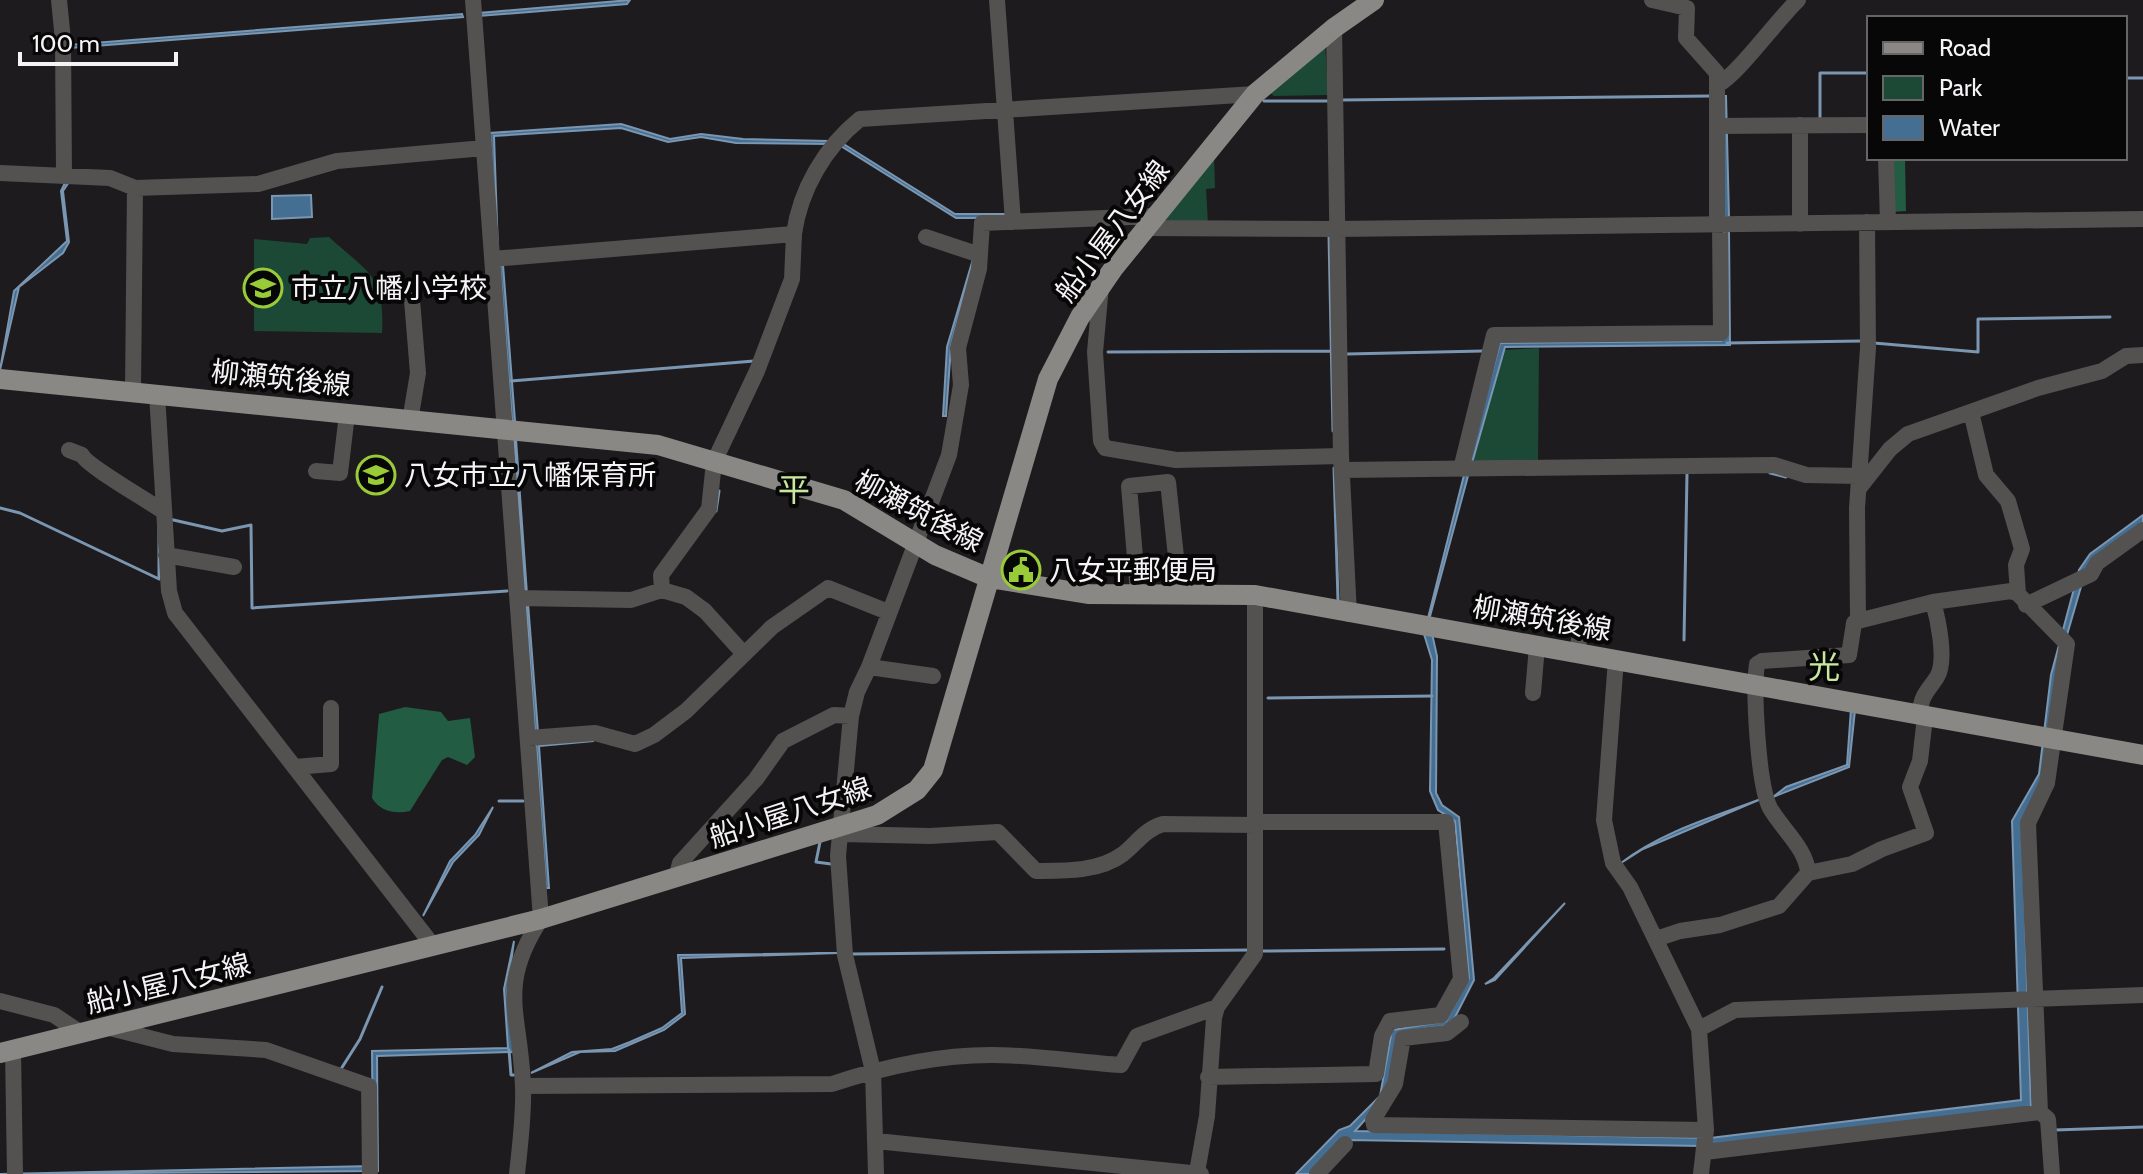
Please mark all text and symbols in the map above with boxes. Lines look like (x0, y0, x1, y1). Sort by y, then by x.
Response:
scale bar (20, 16, 176, 66)
legend (1867, 16, 2127, 160)
text: 100 m (32, 29, 100, 58)
text: Road (1939, 33, 1991, 62)
text: Park (1939, 73, 1982, 102)
text: Water (1939, 113, 2000, 142)
street label: 船小屋八女線 (1048, 154, 1176, 308)
school or university icon: 市立八幡小学校 (242, 267, 284, 309)
place label: 市立八幡小学校 (291, 271, 487, 305)
street label: 柳瀬筑後線 (210, 354, 352, 402)
school or university icon: 八女市立八幡保育所 (355, 454, 397, 496)
place label: 八女市立八幡保育所 (404, 458, 656, 492)
street label: 柳瀬筑後線 (849, 463, 989, 559)
district label: 平 (778, 470, 810, 509)
public building icon: 八女平郵便局 (1000, 549, 1042, 591)
place label: 八女平郵便局 (1049, 553, 1217, 587)
street label: 柳瀬筑後線 (1470, 589, 1614, 647)
district label: 光 (1808, 647, 1840, 686)
street label: 船小屋八女線 (705, 770, 875, 854)
street label: 船小屋八女線 (82, 946, 254, 1020)

